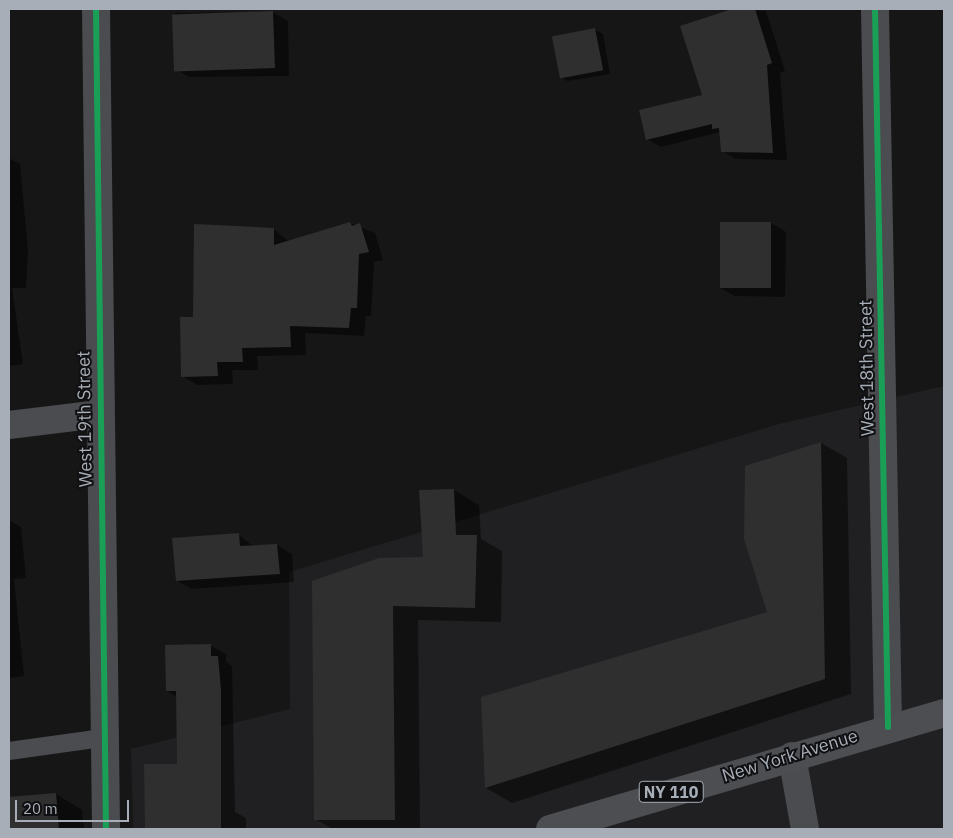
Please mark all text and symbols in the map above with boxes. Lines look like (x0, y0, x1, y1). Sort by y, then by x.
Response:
street label: West 18th Street (855, 300, 879, 436)
street label: West 19th Street (73, 351, 97, 487)
street label: New York Avenue (719, 725, 861, 787)
road number: NY 110 (638, 779, 704, 806)
scale bar (18, 790, 131, 822)
text: 20 m (23, 799, 58, 818)

